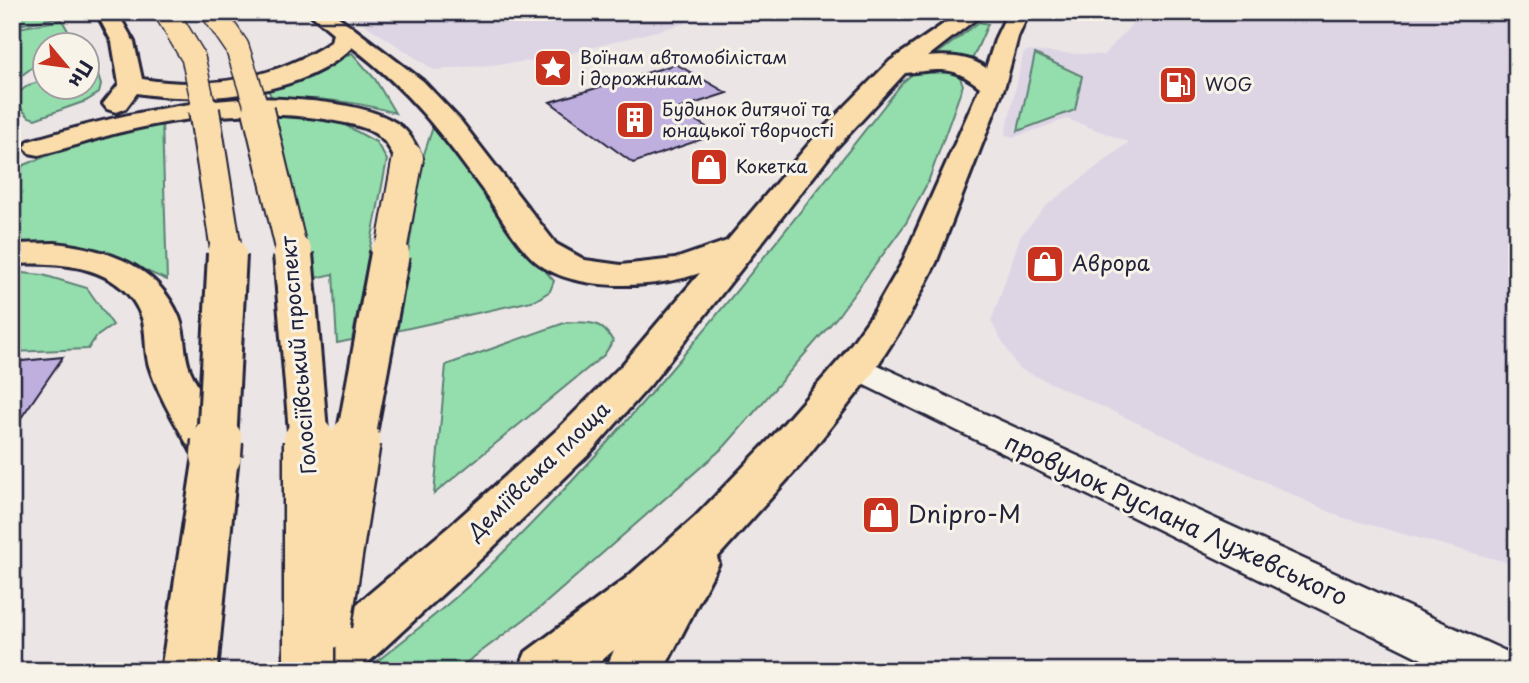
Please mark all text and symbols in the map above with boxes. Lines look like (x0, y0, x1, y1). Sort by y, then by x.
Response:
north arrow (32, 32, 102, 102)
place label: Воїнам автомобілістам і дорожникам (580, 43, 787, 91)
place icon: Воїнам автомобілістам і дорожникам (532, 47, 574, 89)
text: Пн (63, 56, 101, 94)
fuel station icon: WOG (1157, 64, 1199, 106)
place label: WOG (1205, 70, 1252, 97)
place label: Будинок дитячої та юнацької творчості (662, 95, 834, 143)
building icon: Будинок дитячої та юнацької творчості (614, 99, 656, 141)
shop icon: Кокетка (688, 146, 730, 188)
place label: Кокетка (736, 152, 808, 179)
street label: Голосіївський проспект (271, 234, 323, 476)
shop icon: Аврора (1024, 243, 1066, 285)
place label: Аврора (1072, 246, 1150, 278)
street label: Деміївська площа (458, 393, 616, 547)
street label: провулок Руслана Лужевського (999, 423, 1354, 614)
shop icon: Dnipro-M (860, 494, 902, 536)
place label: Dnipro-M (908, 495, 1021, 531)

